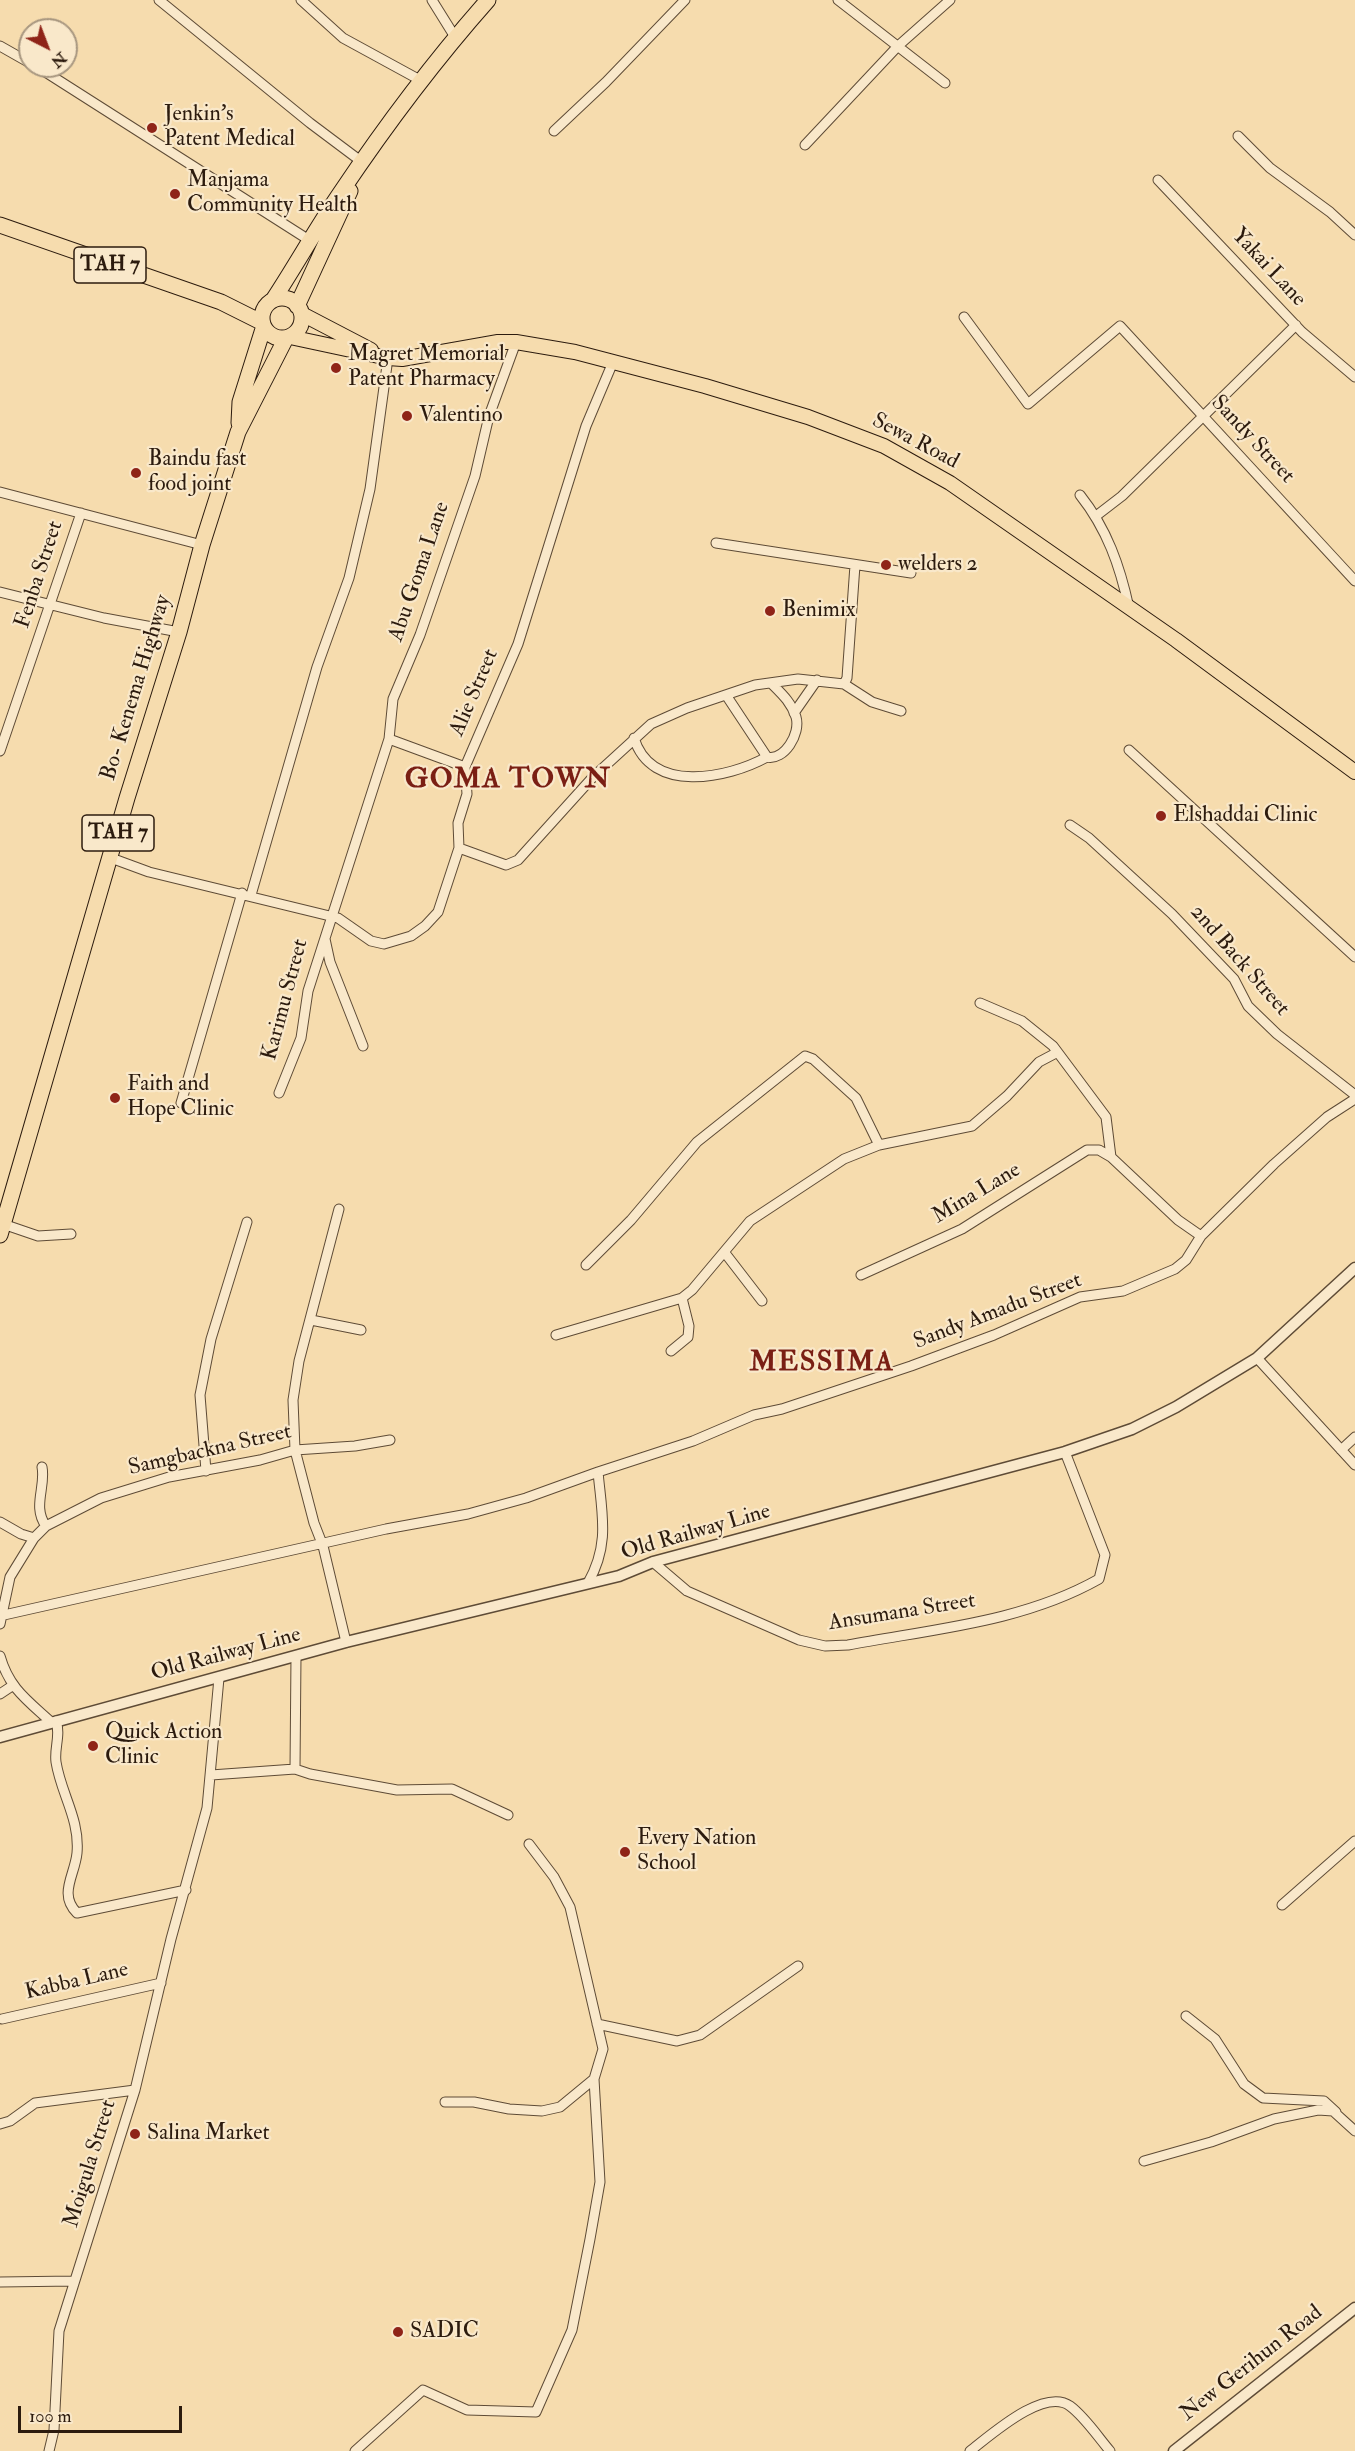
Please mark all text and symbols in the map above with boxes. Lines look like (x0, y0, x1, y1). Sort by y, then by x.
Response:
north arrow (18, 18, 78, 78)
text: N (47, 48, 71, 72)
place label: Jenkin's Patent Medical (164, 102, 295, 154)
marker: Jenkin's Patent Medical (145, 121, 159, 135)
place label: Manjama Community Health (187, 168, 358, 220)
marker: Manjama Community Health (168, 187, 182, 201)
street label: Yakai Lane (1225, 223, 1311, 313)
road number: TAH 7 (74, 247, 146, 283)
place label: Magret Memorial Patent Pharmacy (348, 342, 505, 394)
marker: Magret Memorial Patent Pharmacy (329, 361, 343, 375)
street label: Sandy Street (1205, 391, 1299, 489)
place label: Valentino (419, 403, 503, 429)
street label: Sewa Road (867, 408, 963, 476)
marker: Valentino (400, 409, 414, 423)
place label: Baindu fast food joint (148, 447, 246, 499)
marker: Baindu fast food joint (129, 466, 143, 480)
street label: Abu Goma Lane (384, 499, 456, 645)
street label: Fenba Street (10, 518, 70, 632)
place label: welders 2 (898, 552, 978, 578)
marker: welders 2 (879, 558, 893, 572)
street label: Bo- Kenema Highway (96, 592, 178, 784)
place label: Benimix (782, 598, 855, 624)
marker: Benimix (763, 604, 777, 618)
street label: Alie Street (445, 645, 505, 741)
district label: GOMA TOWN (405, 764, 611, 798)
place label: Elshaddai Clinic (1173, 803, 1317, 829)
marker: Elshaddai Clinic (1154, 809, 1168, 823)
road number: TAH 7 (82, 815, 154, 851)
street label: 2nd Back Street (1184, 900, 1294, 1022)
street label: Karimu Street (257, 937, 315, 1063)
place label: Faith and Hope Clinic (127, 1072, 234, 1124)
marker: Faith and Hope Clinic (108, 1091, 122, 1105)
street label: Mina Lane (928, 1158, 1026, 1230)
street label: Sandy Amadu Street (910, 1268, 1086, 1356)
district label: MESSIMA (749, 1347, 895, 1381)
street label: Samgbackna Street (126, 1419, 294, 1483)
street label: Old Railway Line (618, 1499, 774, 1567)
street label: Ansumana Street (827, 1588, 977, 1638)
street label: Old Railway Line (148, 1622, 304, 1688)
place label: Quick Action Clinic (105, 1720, 222, 1772)
marker: Quick Action Clinic (86, 1739, 100, 1753)
place label: Every Nation School (637, 1826, 756, 1878)
marker: Every Nation School (618, 1845, 632, 1859)
street label: Kabba Lane (23, 1957, 131, 2007)
street label: Moigula Street (59, 2097, 123, 2231)
place label: Salina Market (147, 2121, 270, 2147)
marker: Salina Market (128, 2127, 142, 2141)
street label: New Gerihun Road (1176, 2300, 1328, 2428)
place label: SADIC (410, 2319, 479, 2345)
marker: SADIC (391, 2325, 405, 2339)
scale bar (21, 2394, 184, 2432)
text: 100 m (29, 2405, 72, 2428)

